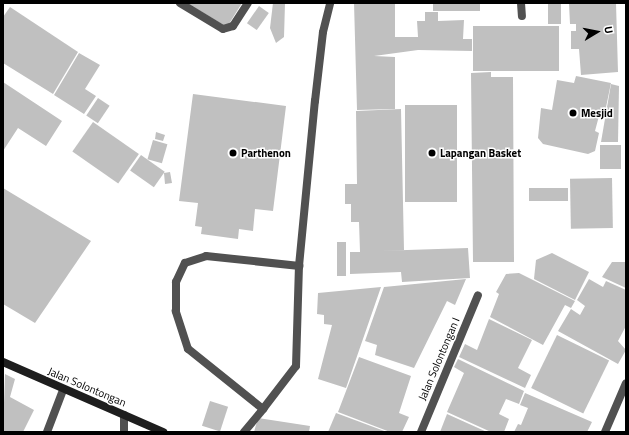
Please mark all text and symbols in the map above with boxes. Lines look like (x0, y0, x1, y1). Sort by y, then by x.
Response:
north arrow (577, 12, 617, 52)
text: U (600, 25, 617, 35)
place label: Mesjid (581, 106, 613, 120)
marker: Mesjid (568, 108, 578, 118)
place label: Parthenon (241, 146, 291, 160)
place label: Lapangan Basket (440, 146, 521, 160)
marker: Parthenon (228, 148, 238, 158)
marker: Lapangan Basket (427, 148, 437, 158)
street label: Jalan Solontongan I (416, 316, 462, 402)
street label: Jalan Solontongan (46, 365, 128, 409)

